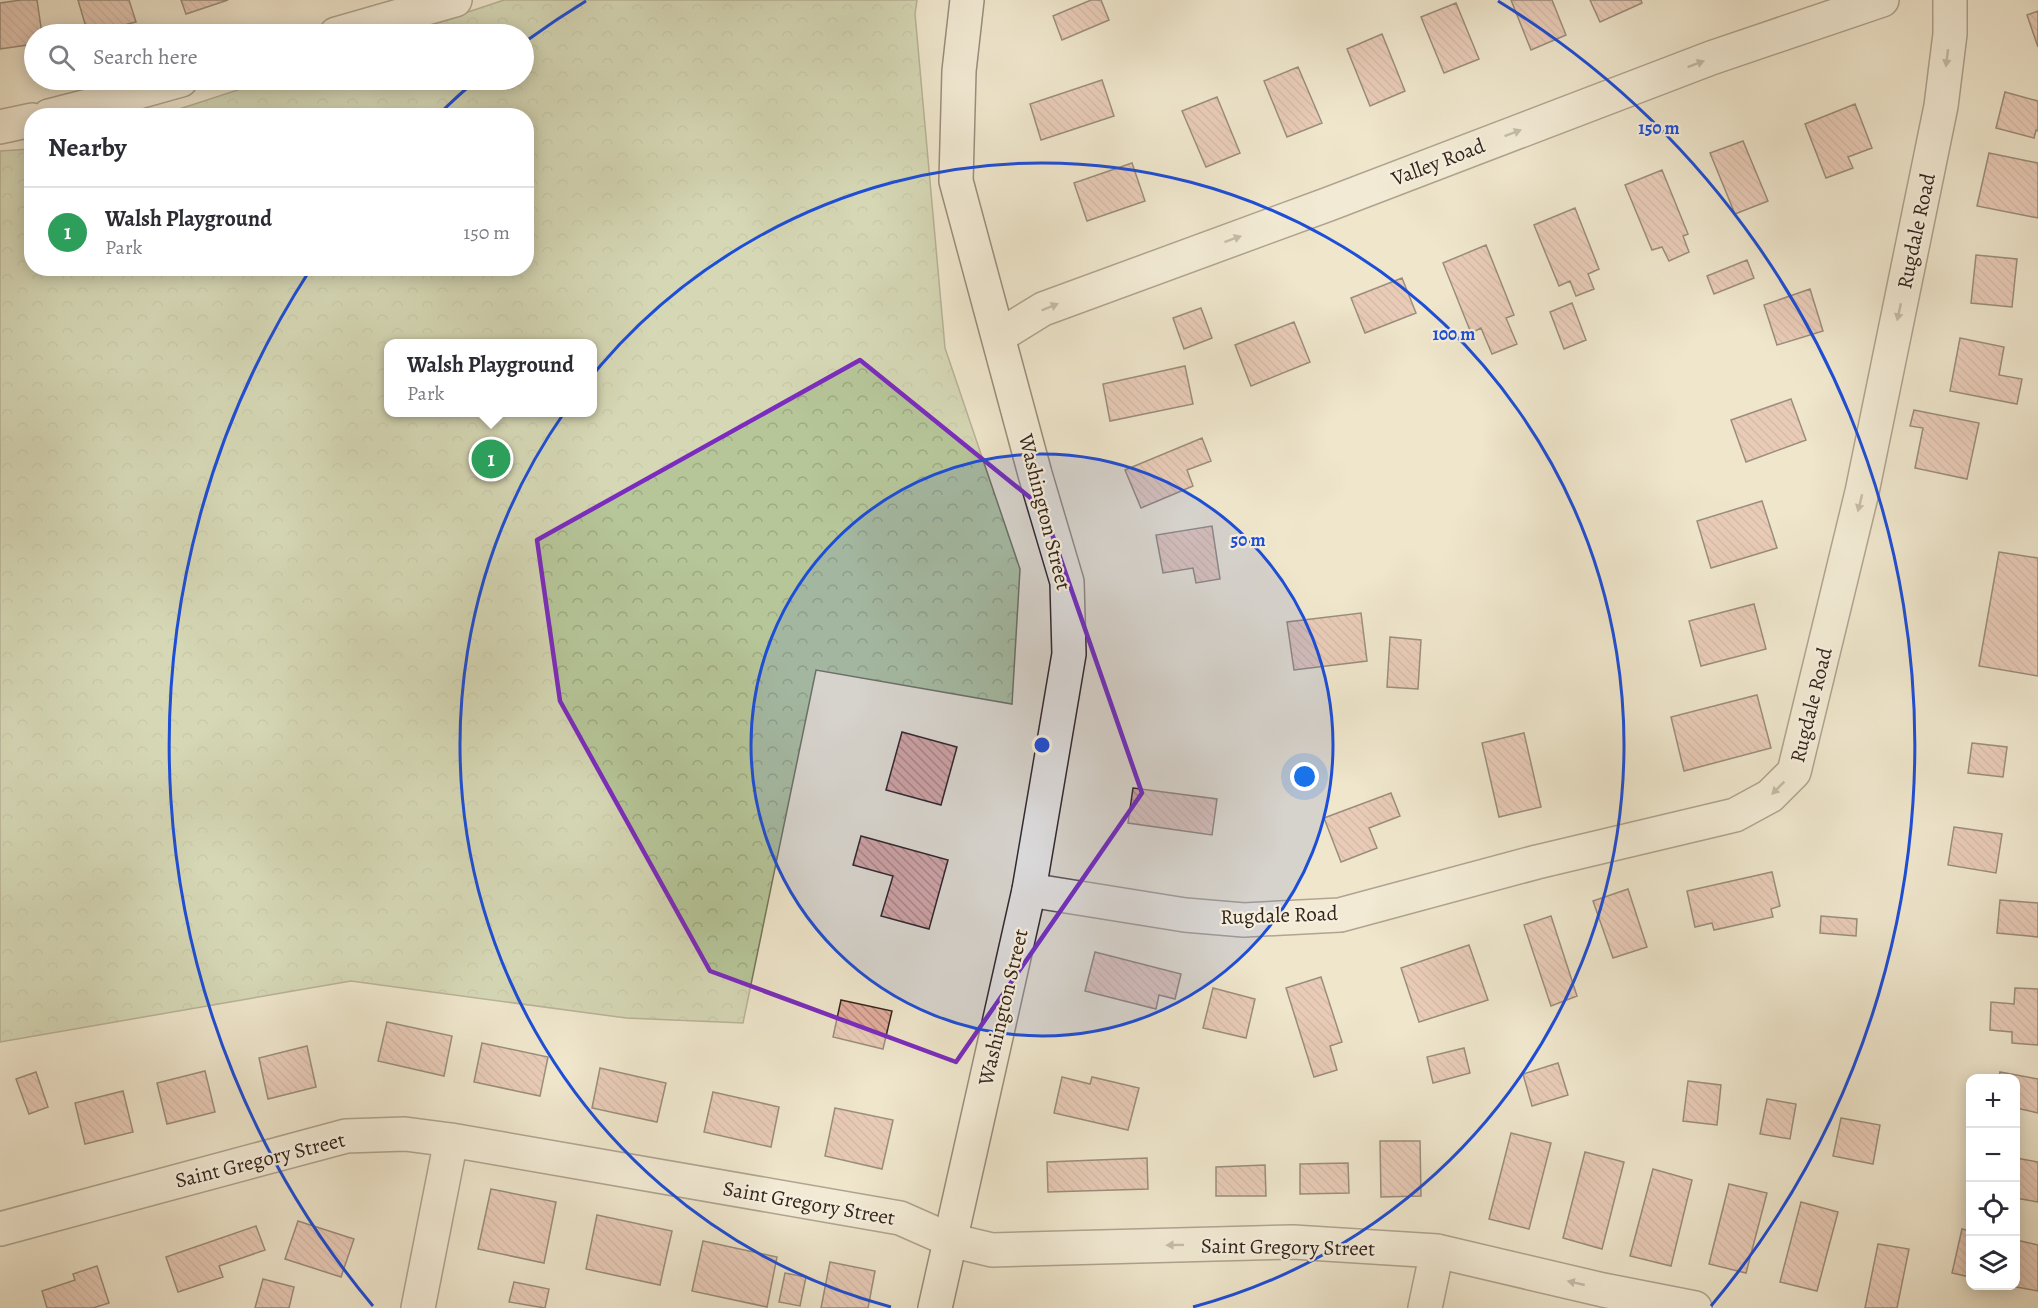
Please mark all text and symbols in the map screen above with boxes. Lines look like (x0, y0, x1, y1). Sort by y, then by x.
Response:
search box (24, 24, 534, 90)
icon: search (45, 41, 78, 74)
text: Search here (93, 42, 198, 72)
one-way arrow (1942, 49, 1952, 68)
one-way arrow (1687, 58, 1705, 68)
text: 150 m (1638, 116, 1680, 140)
one-way arrow (1505, 128, 1523, 138)
text: Nearby (48, 130, 127, 165)
street label: Valley Road (1386, 131, 1489, 193)
street label: Rugdale Road (1890, 170, 1942, 291)
text: Walsh Playground (105, 204, 272, 234)
text: 1 (64, 219, 71, 246)
text: 150 m (463, 219, 510, 246)
text: Park (105, 234, 143, 261)
one-way arrow (1224, 234, 1242, 244)
one-way arrow (1041, 301, 1059, 311)
one-way arrow (1894, 302, 1903, 321)
text: 100 m (1433, 322, 1475, 346)
popup (384, 339, 597, 417)
text: Walsh Playground (407, 350, 574, 380)
text: Park (407, 380, 445, 407)
street label: Washington Street (1012, 430, 1078, 593)
pin: 1 (472, 436, 510, 482)
one-way arrow (1854, 493, 1864, 512)
text: 50 m (1231, 528, 1265, 552)
street label: Rugdale Road (1783, 644, 1839, 765)
centre of rings (1032, 735, 1052, 755)
your location (1290, 762, 1319, 791)
one-way arrow (1772, 781, 1786, 795)
street label: Rugdale Road (1220, 899, 1339, 931)
street label: Washington Street (971, 926, 1035, 1089)
map controls (1966, 1074, 2020, 1290)
button: + (1966, 1074, 2020, 1128)
street label: Saint Gregory Street (172, 1125, 348, 1195)
button: − (1966, 1128, 2020, 1182)
street label: Saint Gregory Street (721, 1174, 897, 1232)
button: locate (1966, 1182, 2020, 1236)
street label: Saint Gregory Street (1201, 1231, 1375, 1263)
button: layers (1966, 1236, 2020, 1290)
one-way arrow (1166, 1241, 1185, 1250)
one-way arrow (1567, 1278, 1585, 1288)

